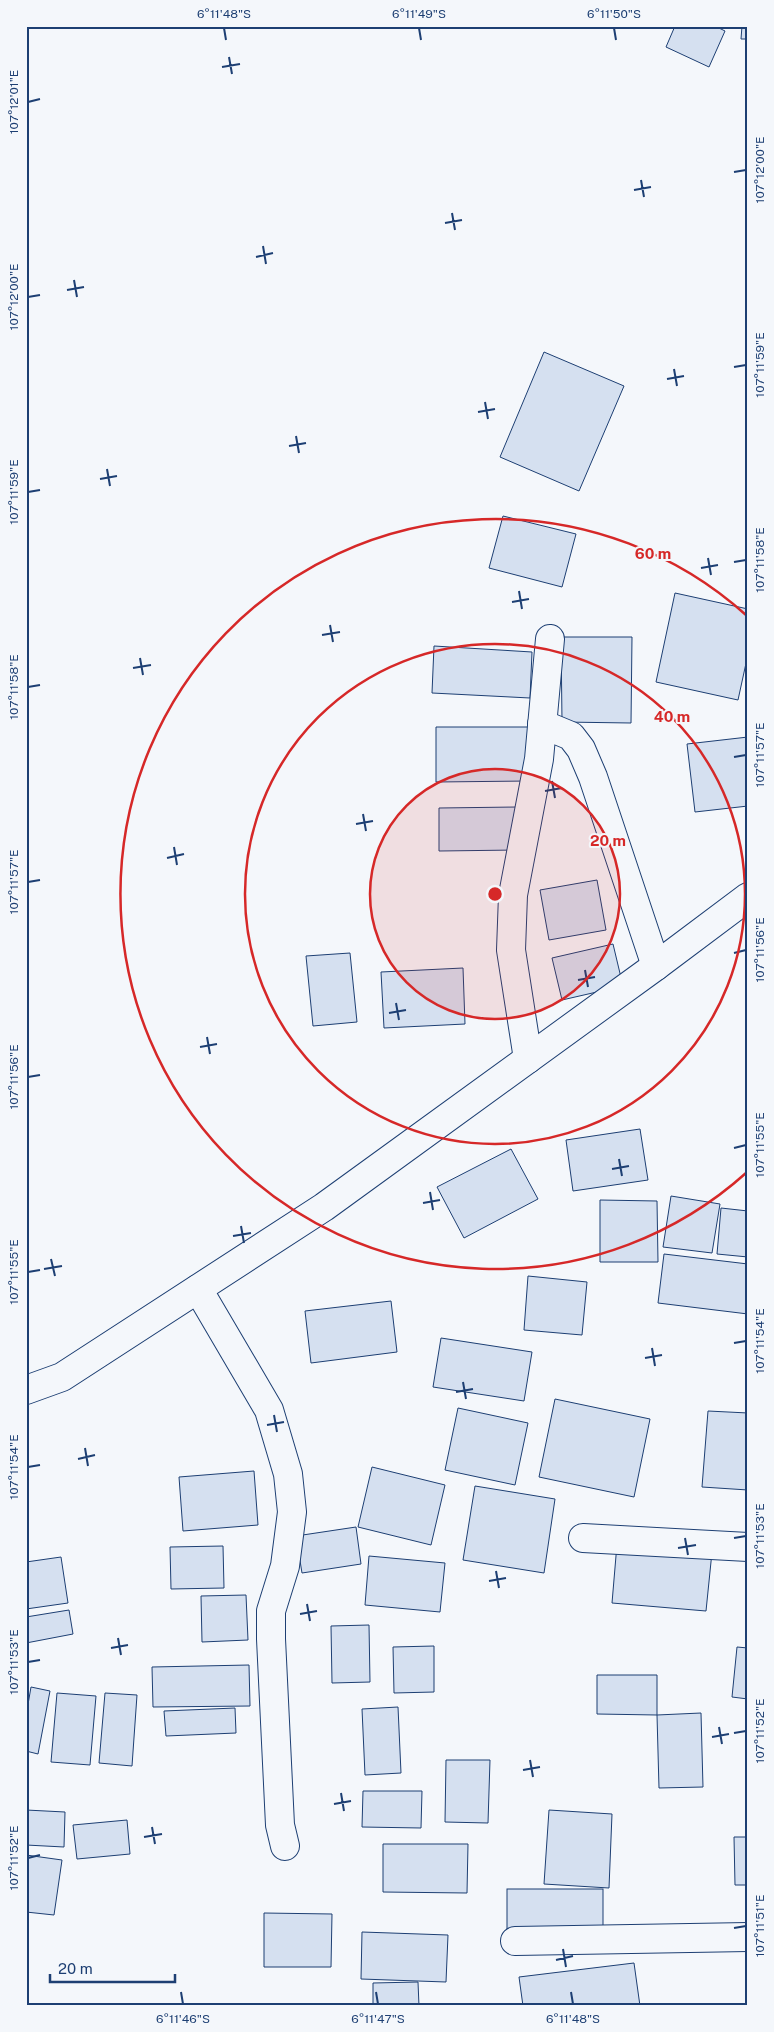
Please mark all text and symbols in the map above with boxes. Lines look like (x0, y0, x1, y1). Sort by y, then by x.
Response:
text: 6°11'48"S (197, 7, 251, 21)
text: 6°11'49"S (392, 7, 446, 21)
text: 6°11'50"S (587, 7, 641, 21)
text: 107°12'01"E (7, 70, 21, 134)
text: 107°12'00"E (753, 137, 767, 203)
text: 107°12'00"E (7, 264, 21, 330)
text: 107°11'59"E (753, 332, 767, 398)
text: 107°11'59"E (7, 459, 21, 525)
text: 107°11'58"E (753, 527, 767, 593)
text: 60 m (635, 545, 671, 562)
text: 107°11'58"E (7, 654, 21, 720)
text: 40 m (654, 708, 690, 725)
text: 107°11'57"E (753, 723, 767, 787)
text: 20 m (590, 832, 626, 849)
text: 107°11'57"E (7, 850, 21, 914)
centre of rings (486, 885, 504, 903)
text: 107°11'56"E (753, 917, 767, 983)
text: 107°11'56"E (7, 1044, 21, 1110)
text: 107°11'55"E (753, 1112, 767, 1178)
text: 107°11'55"E (7, 1239, 21, 1305)
text: 107°11'54"E (753, 1308, 767, 1374)
text: 107°11'54"E (7, 1434, 21, 1500)
text: 107°11'53"E (753, 1503, 767, 1569)
text: 107°11'53"E (7, 1629, 21, 1695)
text: 107°11'52"E (753, 1699, 767, 1763)
text: 107°11'52"E (7, 1826, 21, 1890)
text: 107°11'51"E (753, 1895, 767, 1957)
scale bar (50, 1952, 175, 1984)
text: 20 m (58, 1960, 93, 1977)
text: 6°11'46"S (156, 2012, 210, 2026)
text: 6°11'47"S (351, 2012, 405, 2026)
text: 6°11'48"S (546, 2012, 600, 2026)

